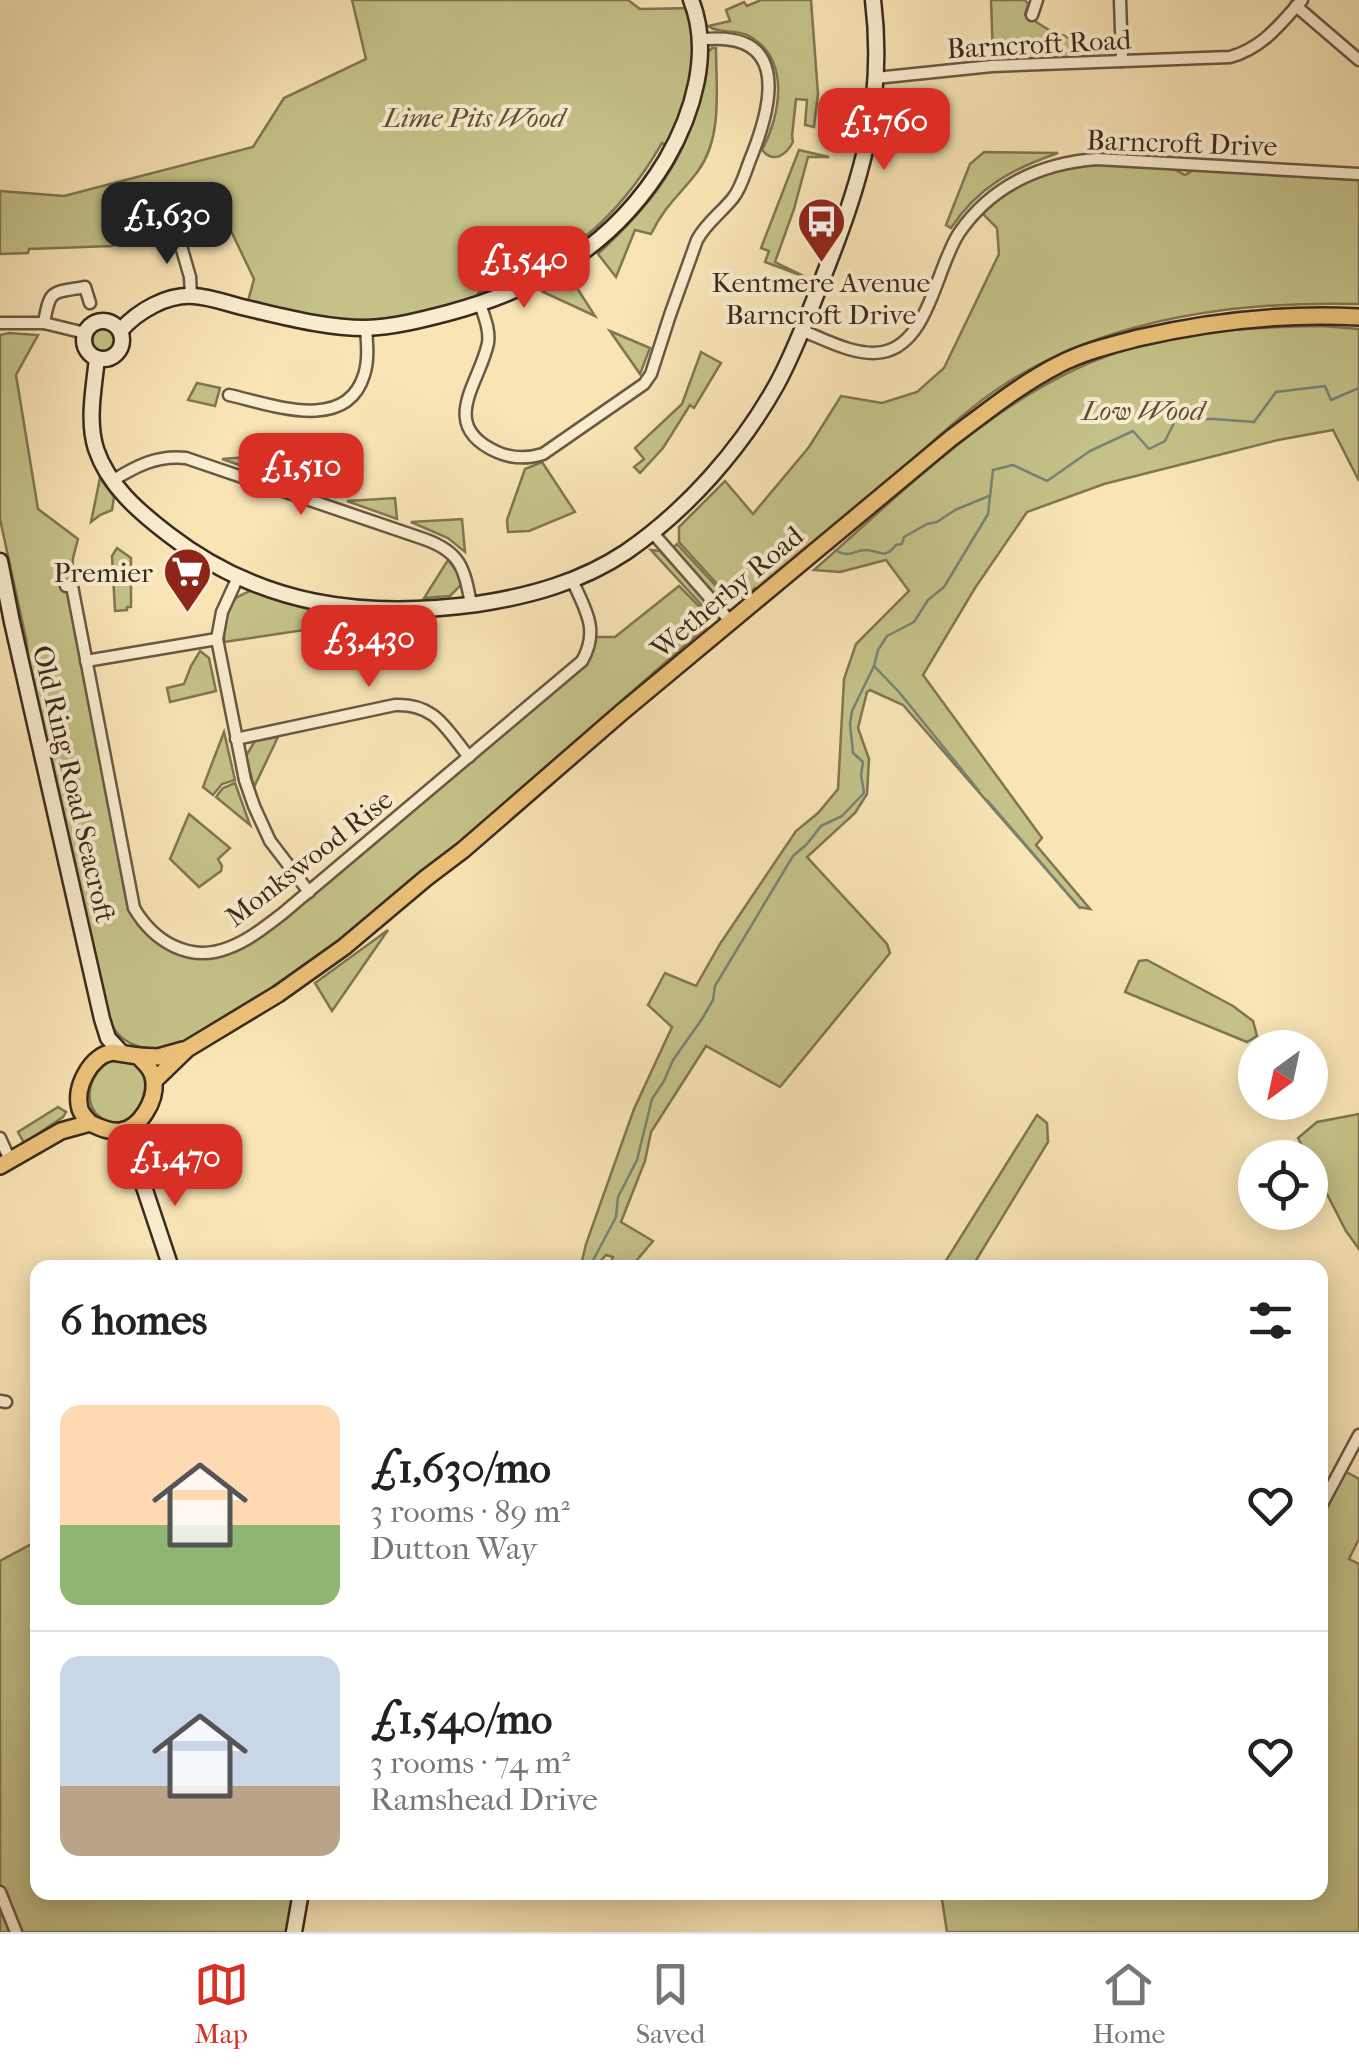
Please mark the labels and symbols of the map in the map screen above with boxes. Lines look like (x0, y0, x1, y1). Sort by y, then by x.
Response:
street label: Barncroft Road (946, 23, 1133, 65)
pin: £1,760 (803, 88, 965, 173)
park label: Lime Pits Wood (381, 101, 568, 134)
street label: Barncroft Drive (1086, 123, 1278, 163)
pin: £1,630 (86, 182, 248, 267)
bus stop icon: Kentmere Avenue Barncroft Drive (795, 196, 847, 264)
pin: £1,540 (443, 226, 605, 311)
place label: Kentmere Avenue Barncroft Drive (712, 266, 931, 331)
park label: Low Wood (1080, 394, 1208, 427)
pin: £1,510 (220, 433, 382, 518)
street label: Wetherby Road (644, 518, 810, 666)
supermarket icon: Premier (162, 546, 214, 614)
place label: Premier (53, 556, 153, 589)
pin: £3,430 (288, 605, 450, 690)
street label: Old Ring Road Seacroft (26, 642, 122, 926)
street label: Monkswood Rise (219, 782, 399, 933)
north arrow (1238, 1030, 1328, 1120)
pin: £1,470 (94, 1124, 256, 1209)

